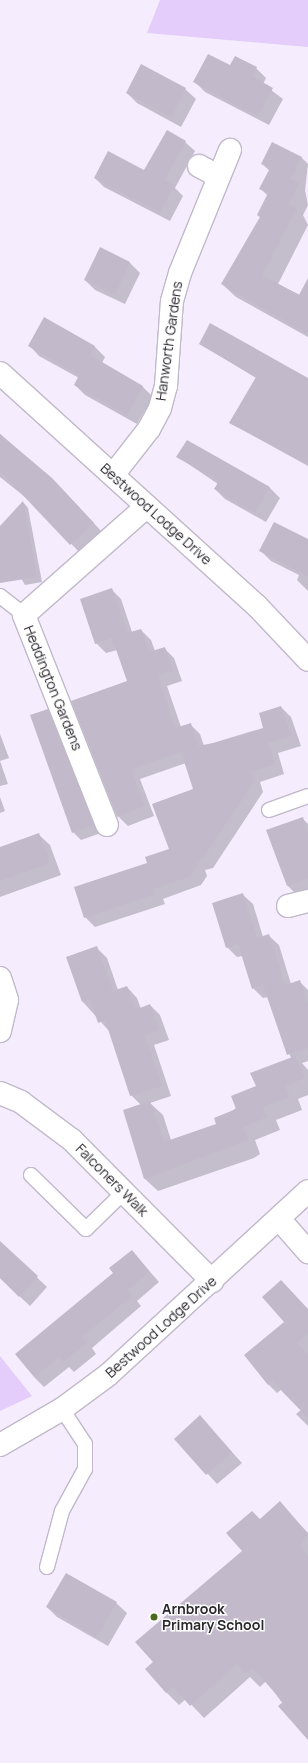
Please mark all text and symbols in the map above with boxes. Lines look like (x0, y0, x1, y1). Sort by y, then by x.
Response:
street label: Hanworth Gardens (152, 280, 186, 402)
street label: Bestwood Lodge Drive (97, 460, 215, 568)
street label: Heddington Gardens (20, 623, 86, 753)
street label: Falconers Walk (72, 1140, 152, 1220)
street label: Bestwood Lodge Drive (102, 1273, 220, 1381)
place label: Arnbrook Primary School (162, 1601, 264, 1634)
marker: Arnbrook Primary School (149, 1612, 159, 1622)

